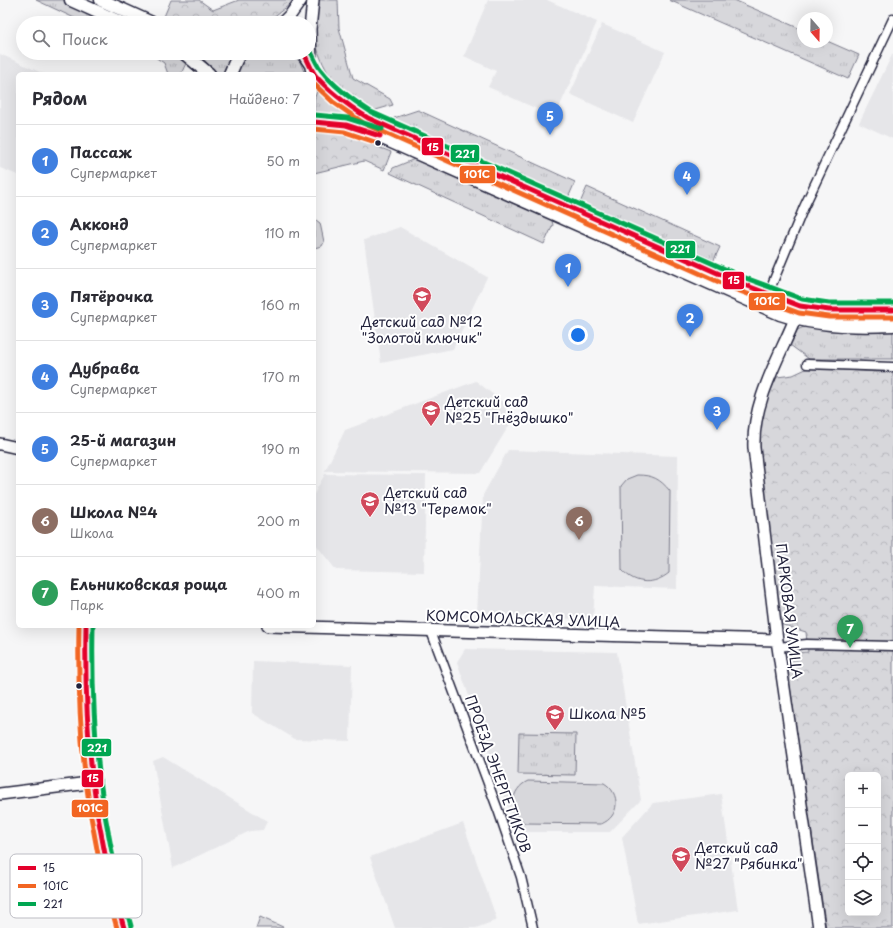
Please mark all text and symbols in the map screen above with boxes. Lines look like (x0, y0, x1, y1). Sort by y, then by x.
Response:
north arrow (797, 12, 833, 48)
search box (16, 16, 316, 60)
icon: search (30, 27, 52, 49)
text: Поиск (62, 27, 108, 50)
text: Рядом (32, 85, 87, 111)
text: Найдено: 7 (229, 89, 300, 108)
pin: 5 (537, 102, 563, 135)
line badge: 15 (421, 137, 444, 156)
unlabelled marker (373, 138, 383, 148)
text: 15 (427, 138, 439, 155)
text: Пассаж (70, 140, 132, 163)
line badge: 221 (450, 144, 480, 163)
text: 221 (455, 145, 475, 162)
text: 1 (42, 151, 48, 170)
text: 50 m (266, 151, 300, 170)
pin: 4 (674, 162, 700, 195)
text: Супермаркет (70, 163, 157, 182)
line badge: 101С (459, 165, 496, 184)
text: 101С (464, 165, 490, 182)
text: Акконд (70, 212, 128, 235)
text: 2 (40, 223, 50, 242)
text: 110 m (265, 223, 300, 242)
text: Супермаркет (70, 235, 157, 254)
line badge: 221 (665, 240, 696, 259)
text: 221 (670, 240, 690, 257)
pin: 1 (555, 254, 581, 287)
line badge: 15 (722, 271, 745, 290)
text: 15 (728, 271, 740, 288)
text: Пятёрочка (70, 284, 153, 307)
school or university icon: Детский сад №12 "Золотой ключик" (411, 285, 433, 313)
line badge: 101С (748, 292, 786, 311)
text: 101С (754, 292, 780, 309)
text: 3 (41, 295, 49, 314)
text: 160 m (261, 295, 300, 314)
pin: 2 (677, 304, 703, 337)
text: Супермаркет (70, 307, 157, 326)
place label: Детский сад №12 "Золотой ключик" (360, 311, 483, 348)
your location (568, 325, 588, 345)
text: Дубрава (70, 356, 140, 379)
text: 4 (41, 367, 49, 386)
text: 170 m (262, 367, 300, 386)
text: Супермаркет (70, 379, 157, 398)
place label: Детский сад №25 "Гнёздышко" (444, 391, 573, 428)
pin: 3 (704, 397, 730, 430)
school or university icon: Детский сад №25 "Гнёздышко" (420, 399, 442, 427)
text: 25-й магазин (70, 428, 176, 451)
text: 5 (41, 439, 49, 458)
text: 190 m (261, 439, 300, 458)
text: Супермаркет (70, 451, 157, 470)
place label: Детский сад №13 "Теремок" (383, 482, 492, 519)
school or university icon: Детский сад №13 "Теремок" (359, 490, 381, 518)
text: Школа №4 (70, 500, 157, 523)
pin: 6 (566, 507, 592, 540)
text: 6 (40, 511, 50, 530)
text: 200 m (257, 511, 300, 530)
text: Школа (70, 523, 114, 542)
street label: ПАРКОВАЯ УЛИЦА (771, 542, 808, 680)
text: Ельниковская роща (70, 572, 227, 595)
text: 7 (41, 583, 49, 602)
text: 400 m (257, 583, 300, 602)
text: Парк (70, 595, 104, 614)
street label: КОМСОМОЛЬСКАЯ УЛИЦА (426, 605, 621, 632)
pin: 7 (837, 615, 863, 648)
unlabelled marker (74, 681, 84, 691)
street label: ПРОЕЗД ЭНЕРГЕТИКОВ (460, 692, 537, 856)
school or university icon: Школа №5 (544, 703, 566, 731)
place label: Школа №5 (569, 703, 646, 724)
line badge: 221 (81, 738, 112, 757)
text: 221 (87, 739, 107, 756)
line badge: 15 (81, 769, 104, 788)
text: 15 (87, 769, 99, 786)
map controls (845, 772, 881, 916)
button: + (845, 772, 881, 808)
line badge: 101С (71, 799, 109, 818)
text: 101С (77, 799, 103, 816)
button: − (845, 808, 881, 844)
place label: Детский сад №27 "Рябинка" (694, 837, 803, 874)
button: locate (845, 844, 881, 880)
school or university icon: Детский сад №27 "Рябинка" (670, 845, 692, 873)
legend (10, 854, 142, 918)
text: 15 (43, 859, 55, 876)
text: 101С (43, 877, 69, 894)
button: layers (845, 880, 881, 916)
text: 221 (43, 895, 63, 912)

